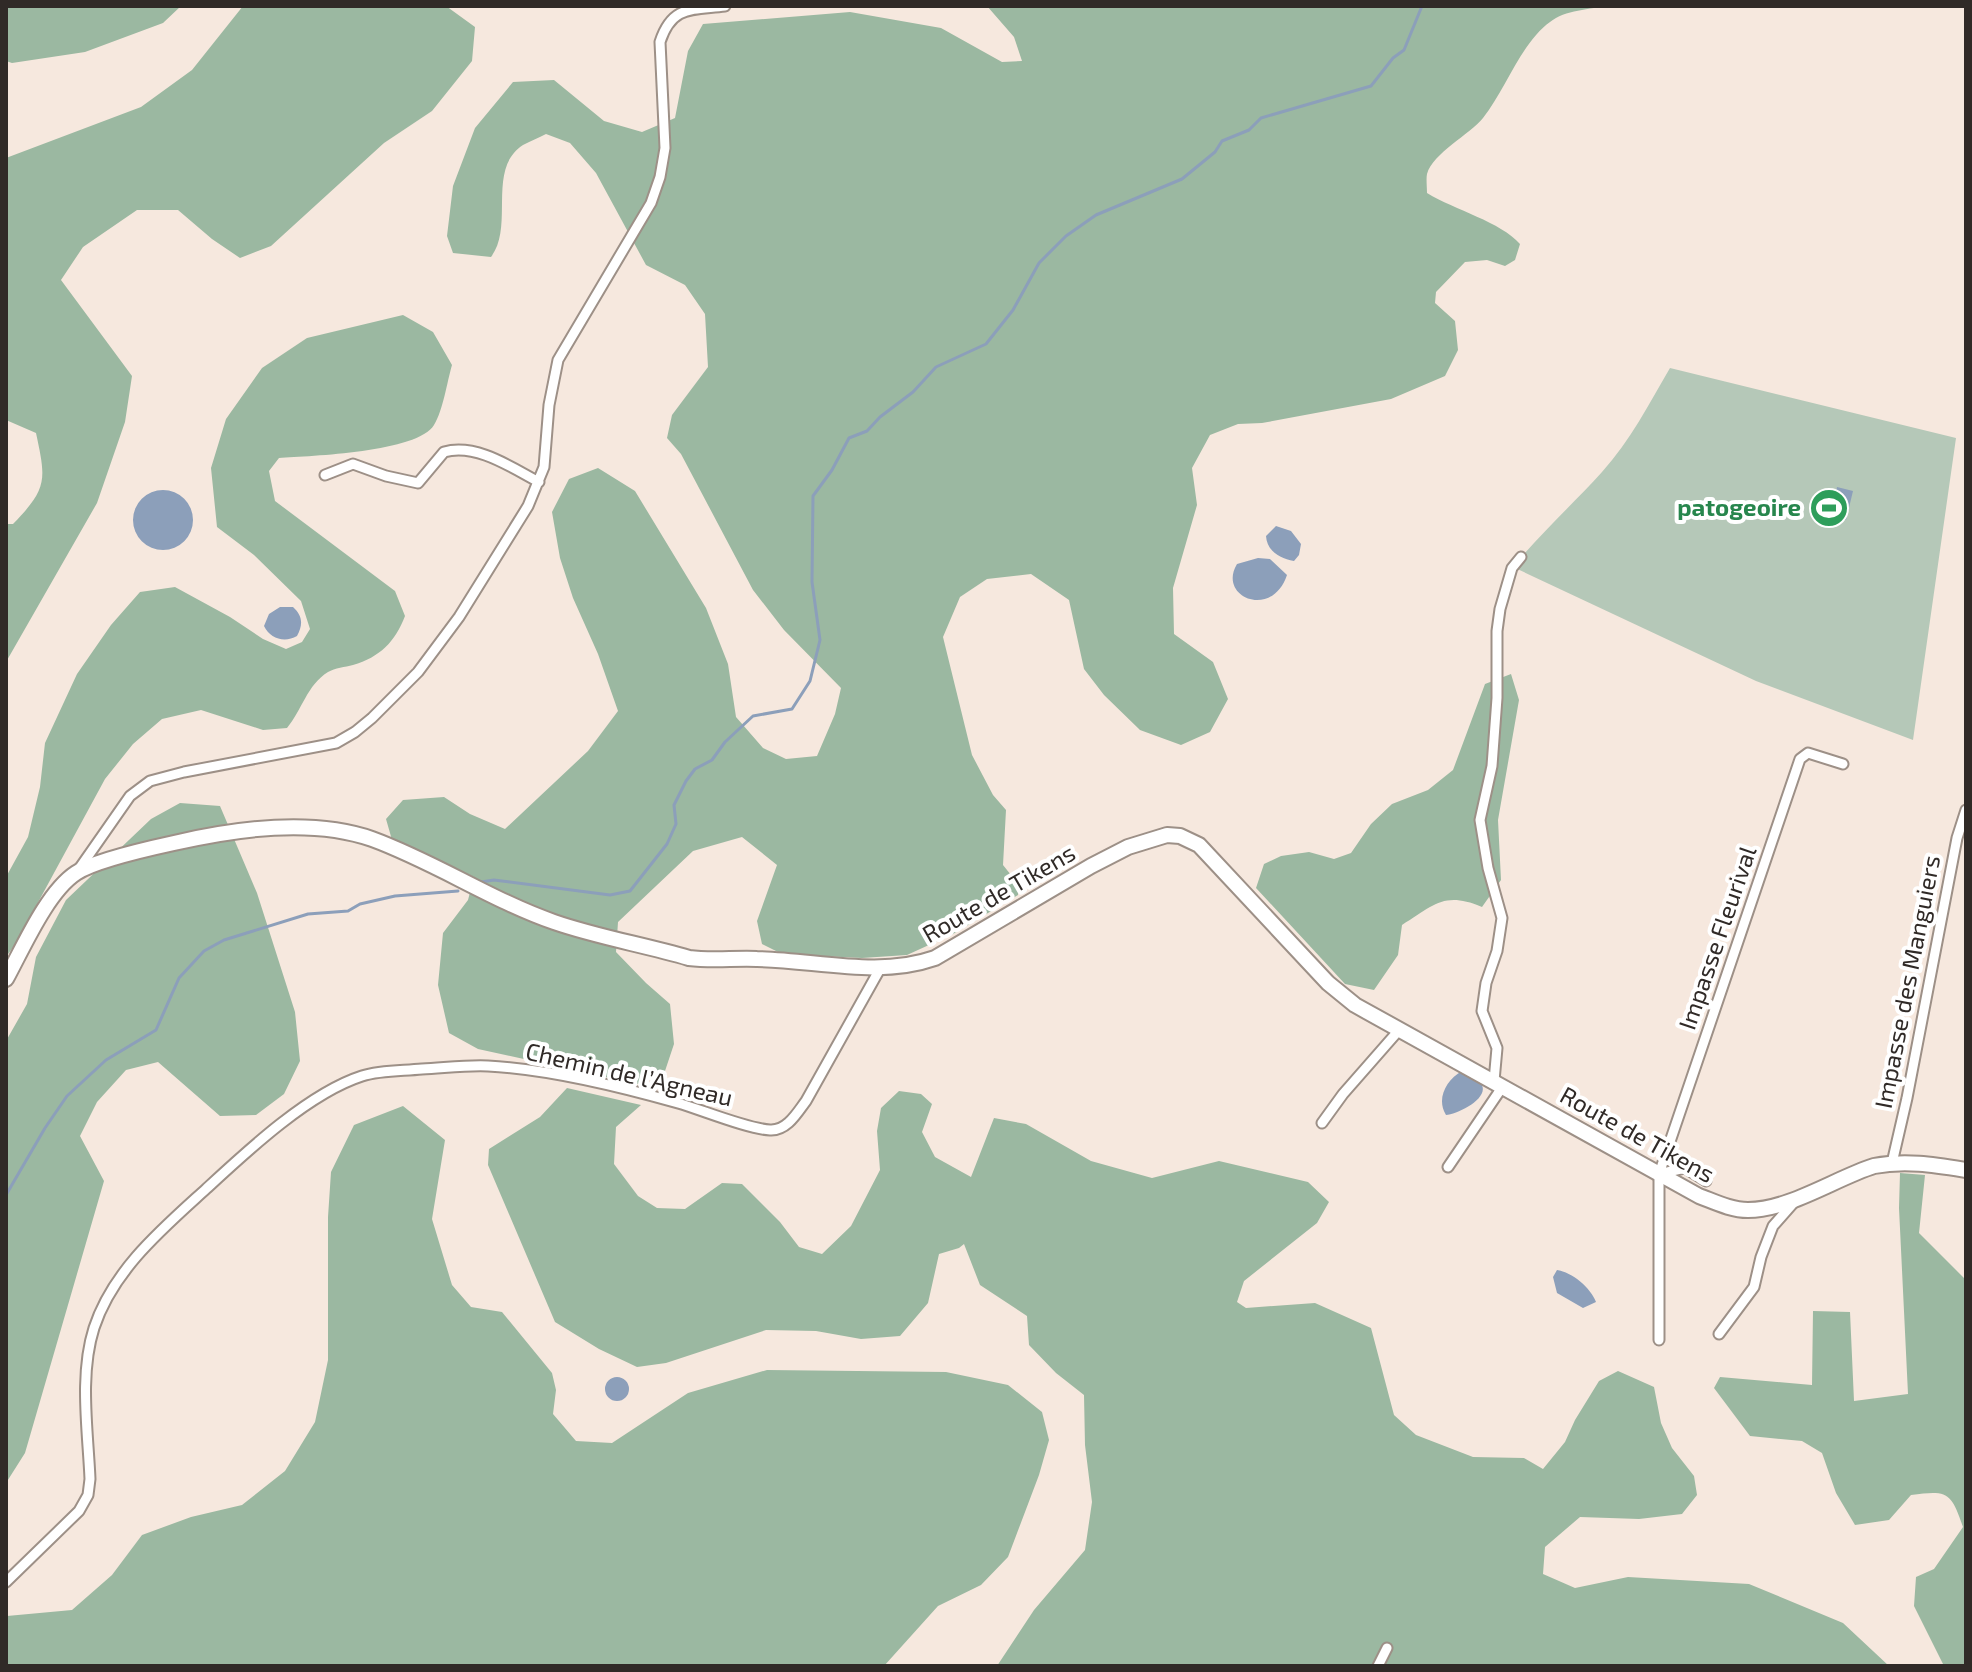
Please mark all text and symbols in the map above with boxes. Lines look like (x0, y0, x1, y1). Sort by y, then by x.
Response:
sports icon: patogeoire (1808, 487, 1850, 529)
place label: patogeoire (1677, 492, 1801, 521)
street label: Route de Tikens (917, 837, 1080, 948)
street label: Impasse Fleurival (1672, 842, 1762, 1033)
street label: Impasse des Manguiers (1868, 853, 1945, 1111)
street label: Chemin de l’Agneau (523, 1036, 736, 1111)
street label: Route de Tikens (1556, 1079, 1720, 1188)

